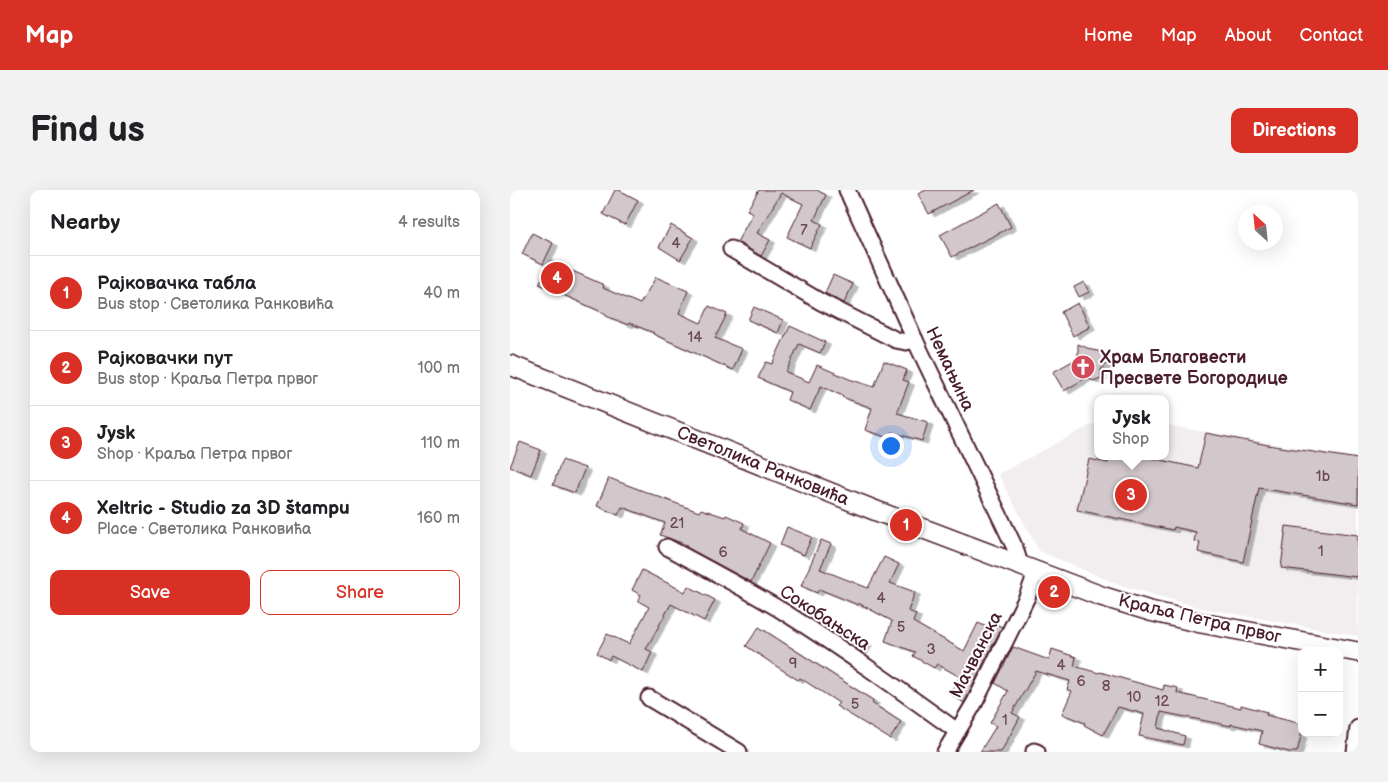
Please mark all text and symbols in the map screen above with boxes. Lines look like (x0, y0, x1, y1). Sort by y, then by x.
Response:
text: Map (25, 21, 73, 50)
text: Home (1084, 25, 1133, 46)
text: Map (1161, 25, 1197, 46)
text: About (1225, 25, 1272, 46)
text: Contact (1300, 25, 1363, 46)
button: Directions (1231, 108, 1358, 153)
text: Find us (30, 109, 145, 152)
north arrow (1238, 205, 1283, 250)
text: Nearby (50, 210, 120, 235)
text: 4 results (398, 213, 460, 232)
house number: 7 (800, 221, 808, 240)
house number: 4 (671, 234, 681, 253)
pin: 4 (541, 259, 573, 297)
text: Рајковачка табла (97, 272, 256, 295)
text: 1 (63, 284, 69, 303)
text: 40 m (423, 284, 460, 303)
text: Bus stop · Светолика Ранковића (97, 295, 334, 314)
street label: Немањина (921, 323, 979, 415)
house number: 14 (688, 328, 702, 347)
text: Рајковачки пут (97, 347, 233, 370)
place label: Храм Благовести Пресвете Богородице (1099, 347, 1288, 389)
church icon: Храм Благовести Пресвете Богородице (1070, 354, 1096, 380)
text: 2 (61, 359, 71, 378)
text: 100 m (417, 359, 460, 378)
text: Bus stop · Краља Петра првог (97, 370, 318, 389)
popup (1094, 395, 1169, 460)
text: Jysk (1112, 407, 1151, 430)
text: Jysk (97, 422, 135, 445)
street label: Светолика Ранковића (674, 422, 852, 510)
text: Shop (1112, 430, 1149, 449)
your location (878, 433, 904, 459)
text: 3 (61, 434, 71, 453)
text: 110 m (421, 434, 460, 453)
text: Shop · Краља Петра првог (97, 445, 292, 464)
house number: 1b (1316, 467, 1331, 486)
pin: 3 (1115, 476, 1147, 514)
text: Xeltric - Studio za 3D štampu (97, 497, 350, 520)
pin: 1 (890, 506, 922, 544)
text: 4 (61, 509, 71, 528)
text: 160 m (417, 509, 460, 528)
house number: 21 (670, 514, 684, 533)
text: Place · Светолика Ранковића (97, 520, 311, 539)
house number: 1 (1318, 542, 1324, 561)
house number: 6 (718, 543, 728, 562)
button: Save (50, 570, 250, 615)
button: Share (260, 570, 460, 615)
pin: 2 (1038, 573, 1070, 611)
street label: Сокобањска (776, 581, 874, 655)
house number: 4 (876, 589, 886, 608)
street label: Краља Петра првог (1116, 590, 1284, 648)
street label: Мачванска (945, 608, 1007, 702)
house number: 5 (897, 618, 905, 637)
house number: 3 (926, 640, 936, 659)
map controls (1298, 647, 1343, 737)
button: + (1298, 647, 1343, 692)
house number: 9 (789, 654, 797, 673)
house number: 4 (1056, 656, 1066, 675)
house number: 6 (1076, 672, 1086, 691)
house number: 8 (1102, 677, 1111, 696)
house number: 10 (1127, 688, 1141, 707)
house number: 12 (1155, 692, 1169, 711)
button: − (1298, 692, 1343, 737)
house number: 5 (851, 695, 859, 714)
house number: 1 (1002, 711, 1008, 730)

